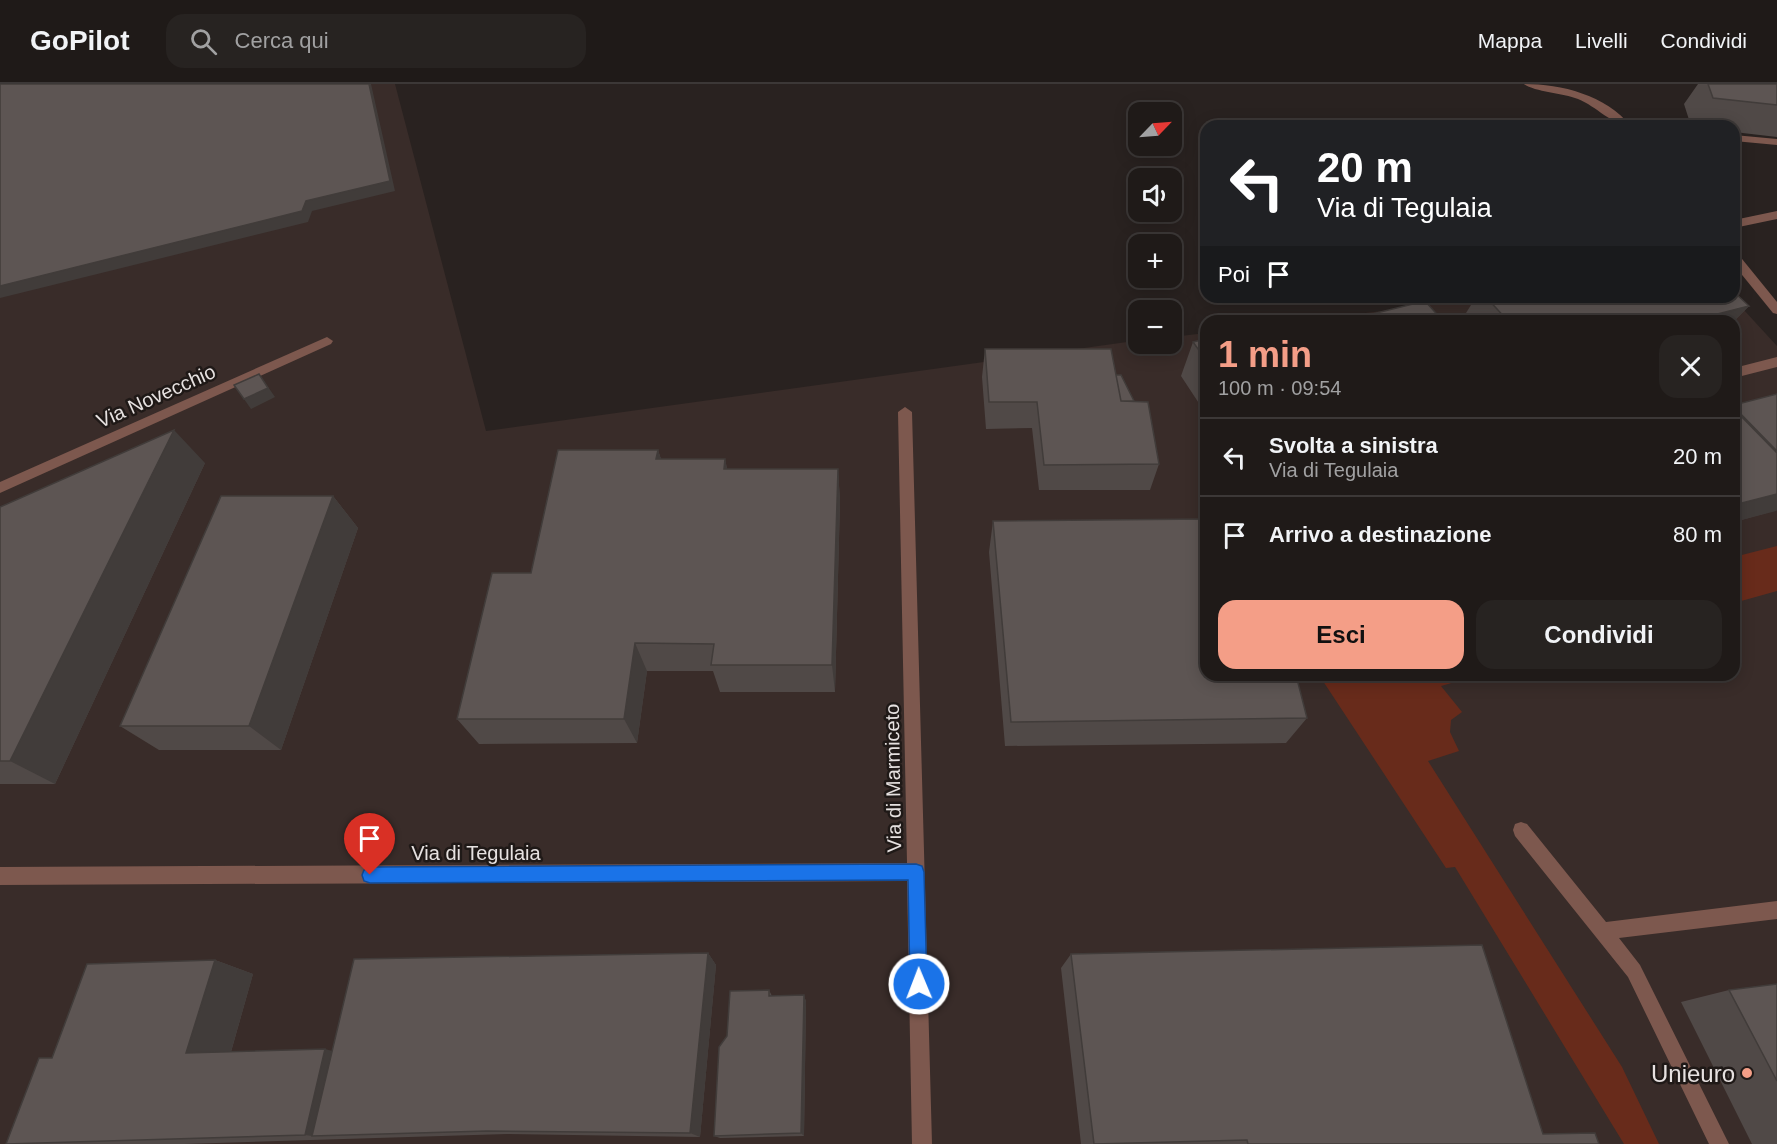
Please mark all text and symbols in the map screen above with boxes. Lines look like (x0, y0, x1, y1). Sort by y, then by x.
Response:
search box (166, 14, 586, 68)
text: GoPilot (30, 25, 130, 56)
icon: search (187, 25, 220, 58)
text: Cerca qui (235, 28, 329, 53)
text: Mappa (1478, 29, 1542, 52)
text: Livelli (1575, 29, 1628, 52)
text: Condividi (1661, 29, 1747, 52)
north arrow (1128, 102, 1182, 156)
map controls (1128, 102, 1182, 354)
icon: left (1218, 144, 1296, 222)
text: 20 m (1317, 144, 1413, 191)
button: sound (1128, 168, 1182, 222)
text: Via di Tegulaia (1317, 193, 1492, 223)
button: + (1128, 234, 1182, 288)
icon: arrive (1262, 258, 1295, 291)
text: Poi (1218, 262, 1250, 287)
button: − (1128, 300, 1182, 354)
text: 1 min (1218, 334, 1312, 375)
button: close (1659, 335, 1722, 398)
street label: Via Novecchio (93, 360, 219, 432)
text: 100 m · 09:54 (1218, 377, 1341, 399)
text: Svolta a sinistra (1269, 433, 1438, 458)
icon: left (1218, 441, 1251, 474)
text: 20 m (1673, 444, 1722, 469)
text: Via di Tegulaia (1269, 459, 1398, 481)
icon: arrive (1218, 519, 1251, 552)
text: Arrivo a destinazione (1269, 522, 1492, 547)
text: 80 m (1673, 522, 1722, 547)
button: Esci (1218, 600, 1464, 669)
button: Condividi (1476, 600, 1722, 669)
street label: Via di Marmiceto (881, 704, 905, 852)
pin (344, 813, 395, 875)
icon: arrive (353, 822, 386, 855)
street label: Via di Tegulaia (411, 842, 542, 864)
position arrow (887, 952, 951, 1016)
place label: Unieuro (1651, 1060, 1735, 1087)
marker: Unieuro (1740, 1066, 1754, 1080)

